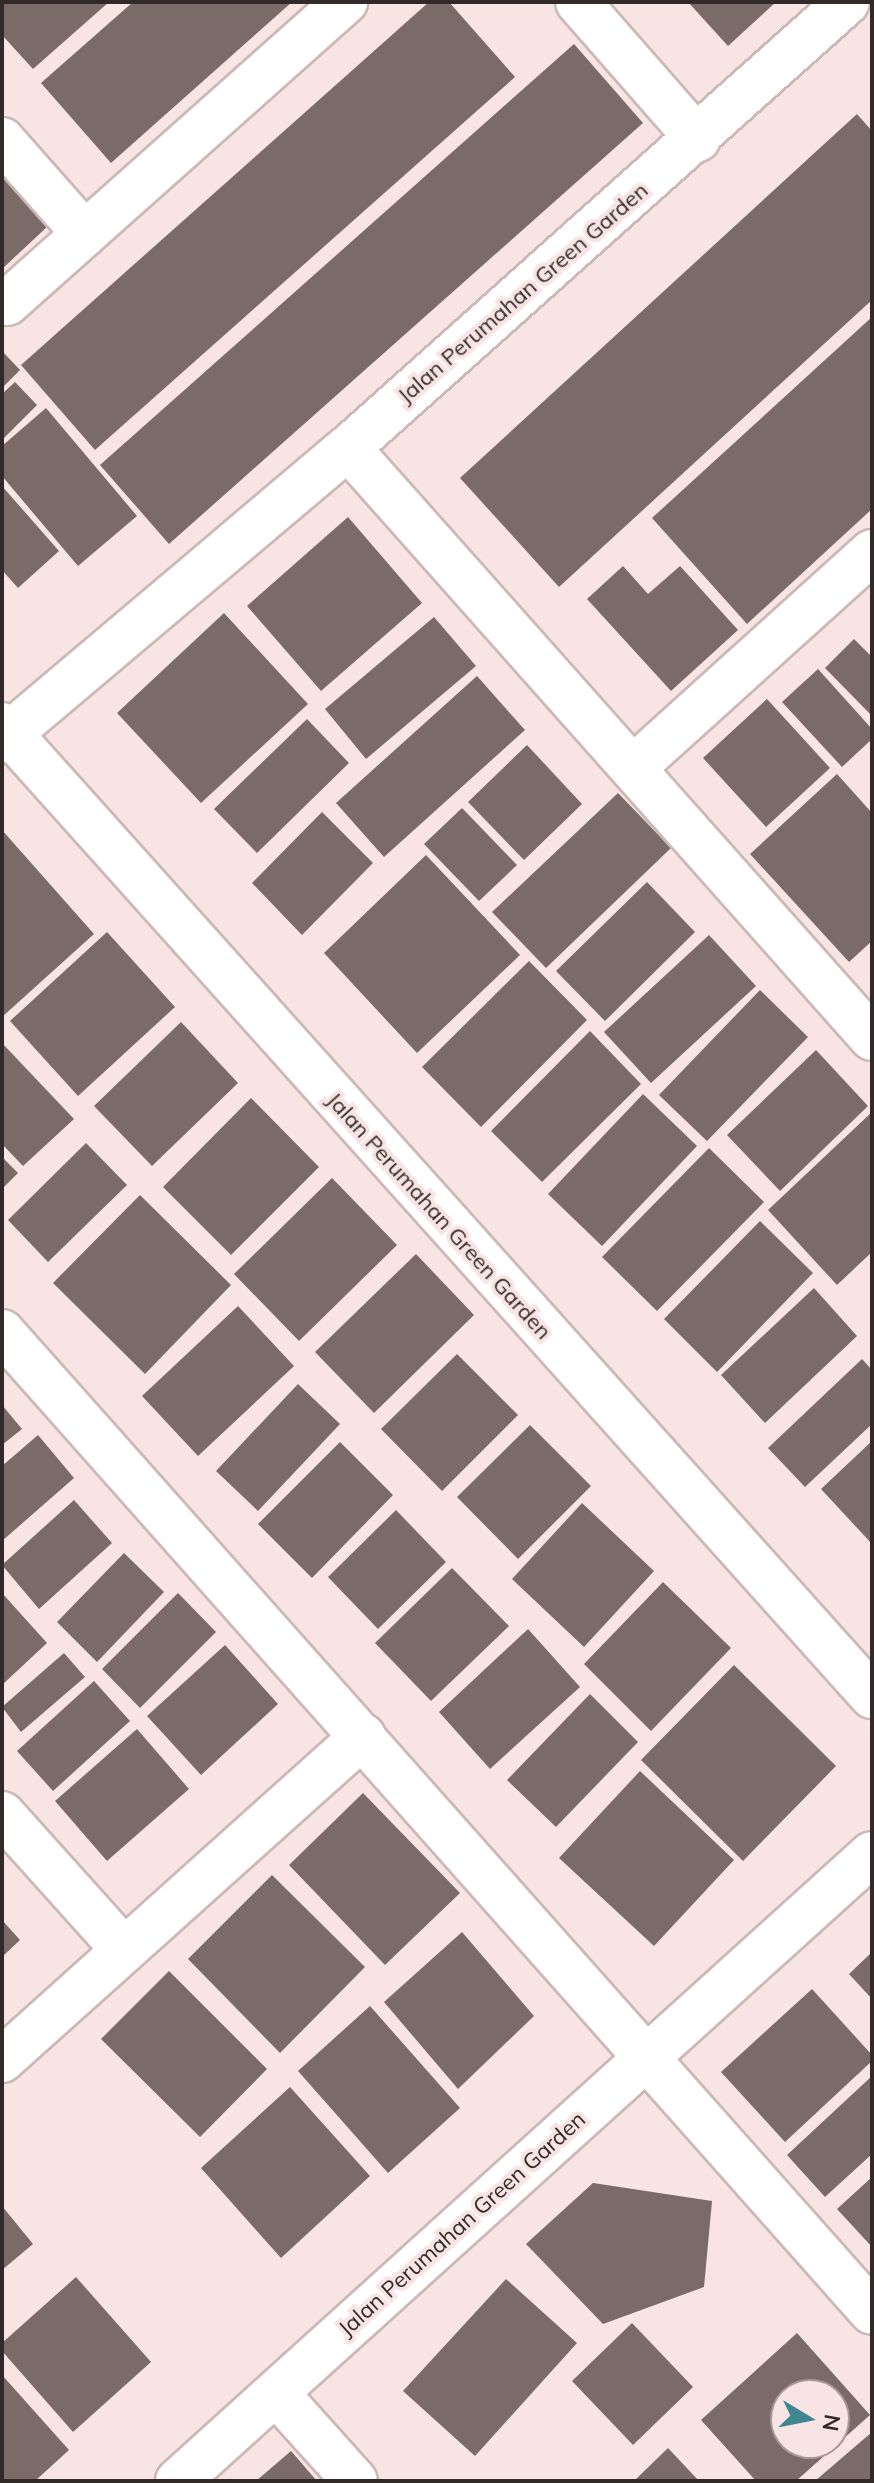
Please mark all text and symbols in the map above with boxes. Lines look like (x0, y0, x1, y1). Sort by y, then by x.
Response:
street label: Jalan Perumahan Green Garden (392, 177, 654, 409)
street label: Jalan Perumahan Green Garden (321, 1087, 557, 1345)
street label: Jalan Perumahan Green Garden (333, 2106, 591, 2342)
north arrow (770, 2379, 850, 2459)
text: N (816, 2412, 847, 2433)

